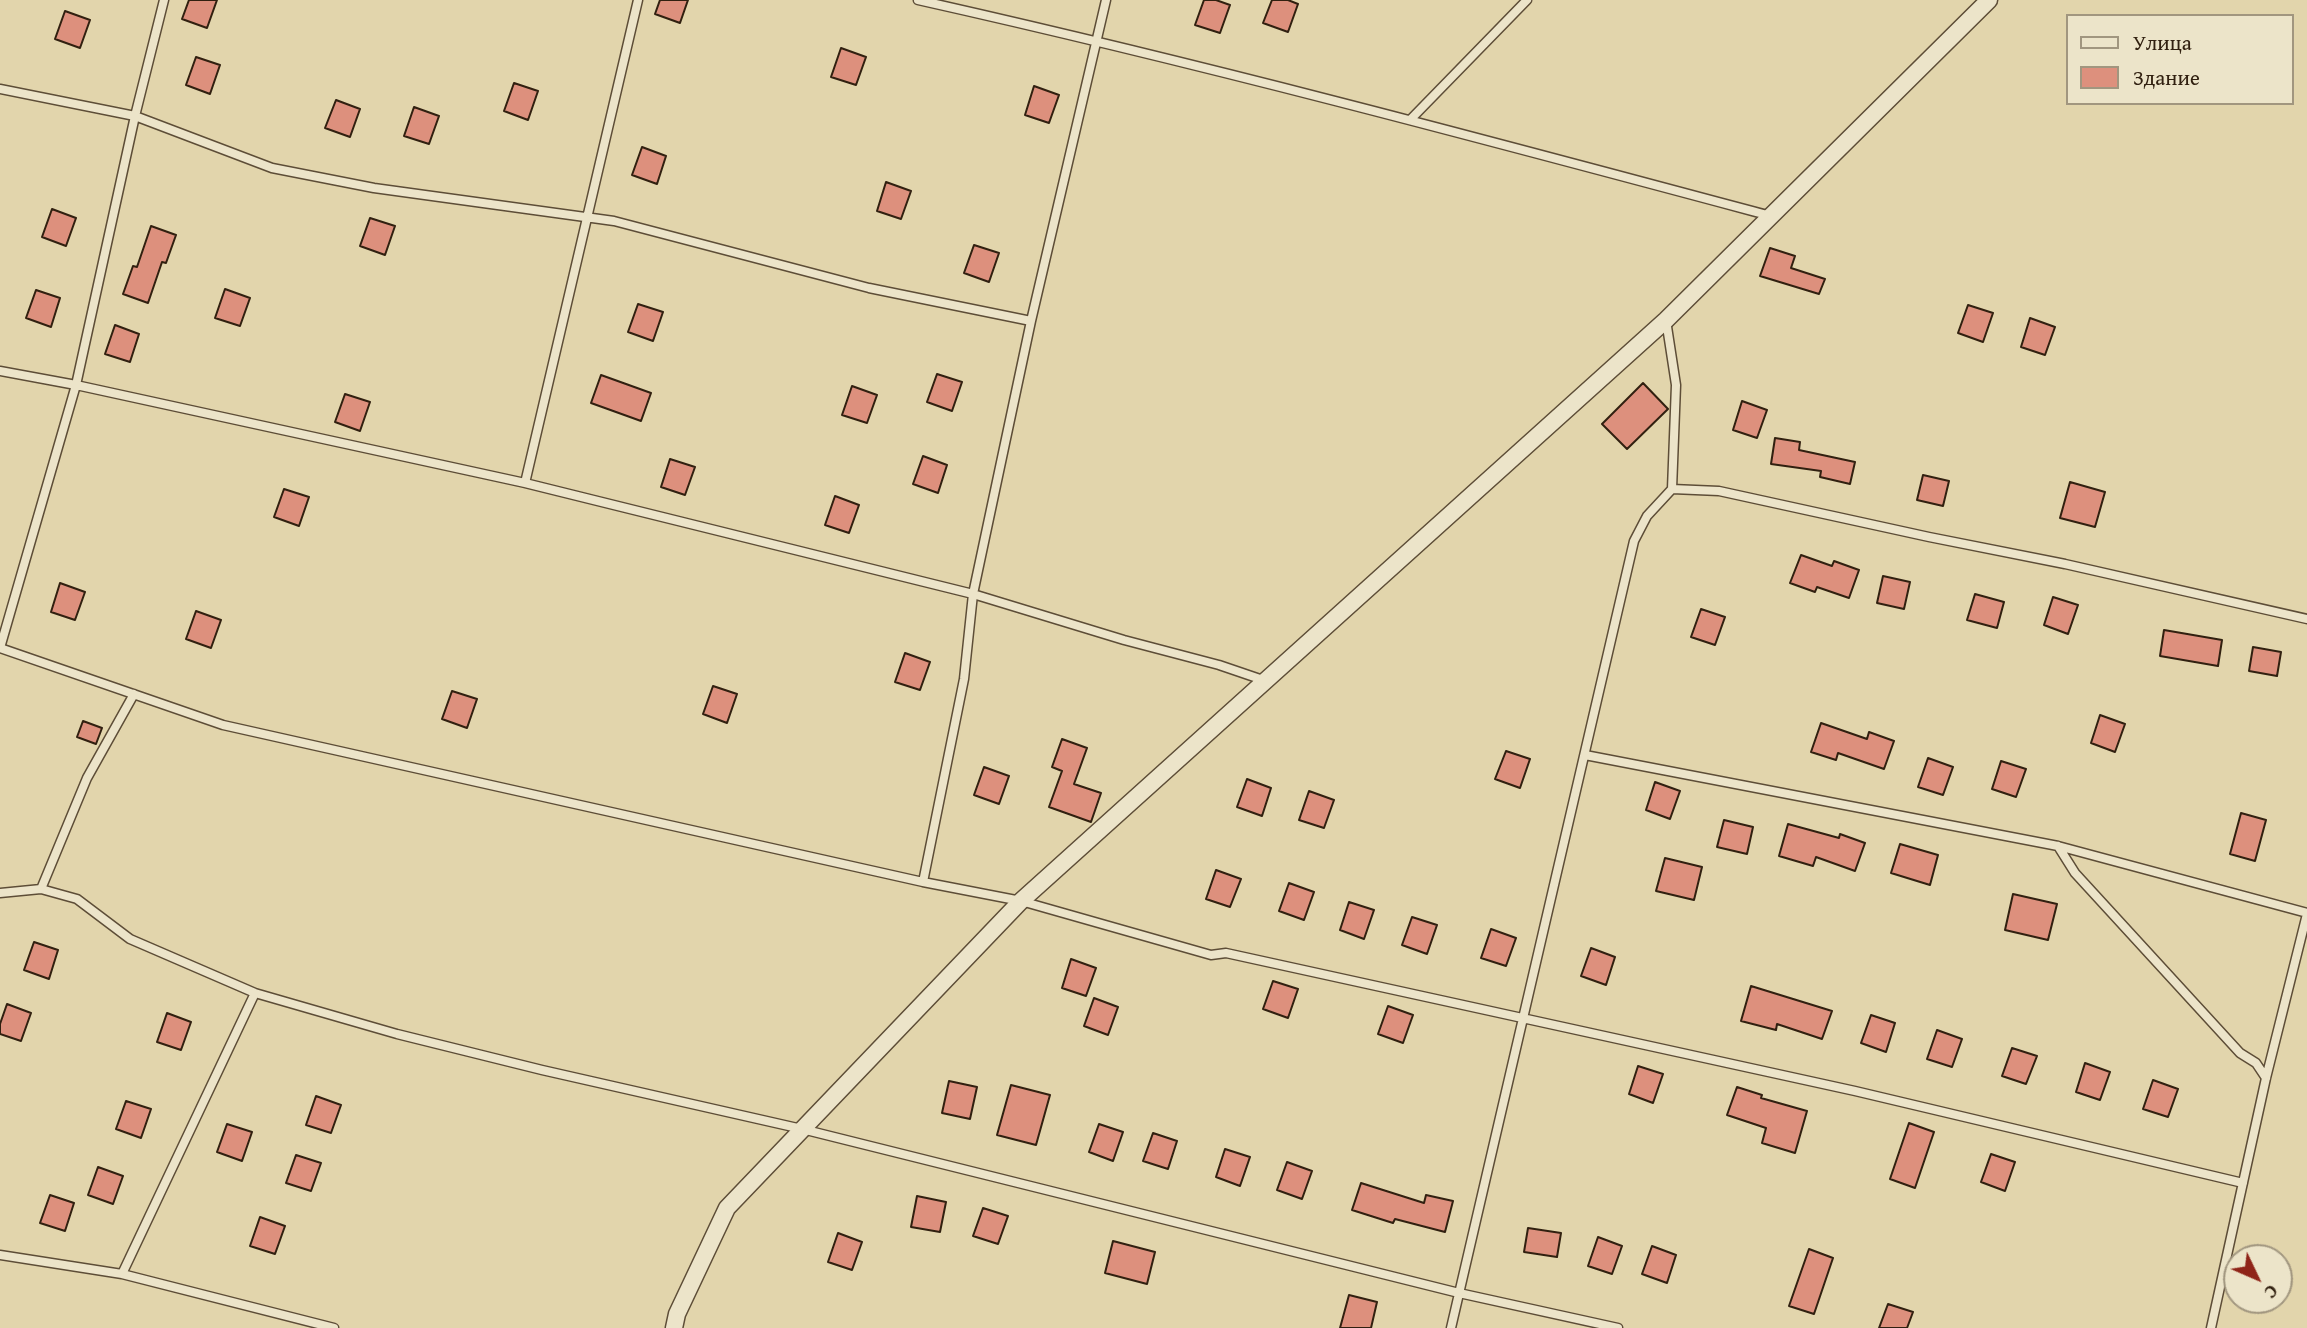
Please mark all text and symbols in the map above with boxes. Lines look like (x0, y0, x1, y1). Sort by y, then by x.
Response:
legend (2066, 14, 2293, 105)
text: Улица (2133, 27, 2192, 58)
text: Здание (2133, 62, 2200, 93)
north arrow (2223, 1244, 2293, 1314)
text: С (2258, 1279, 2285, 1306)

